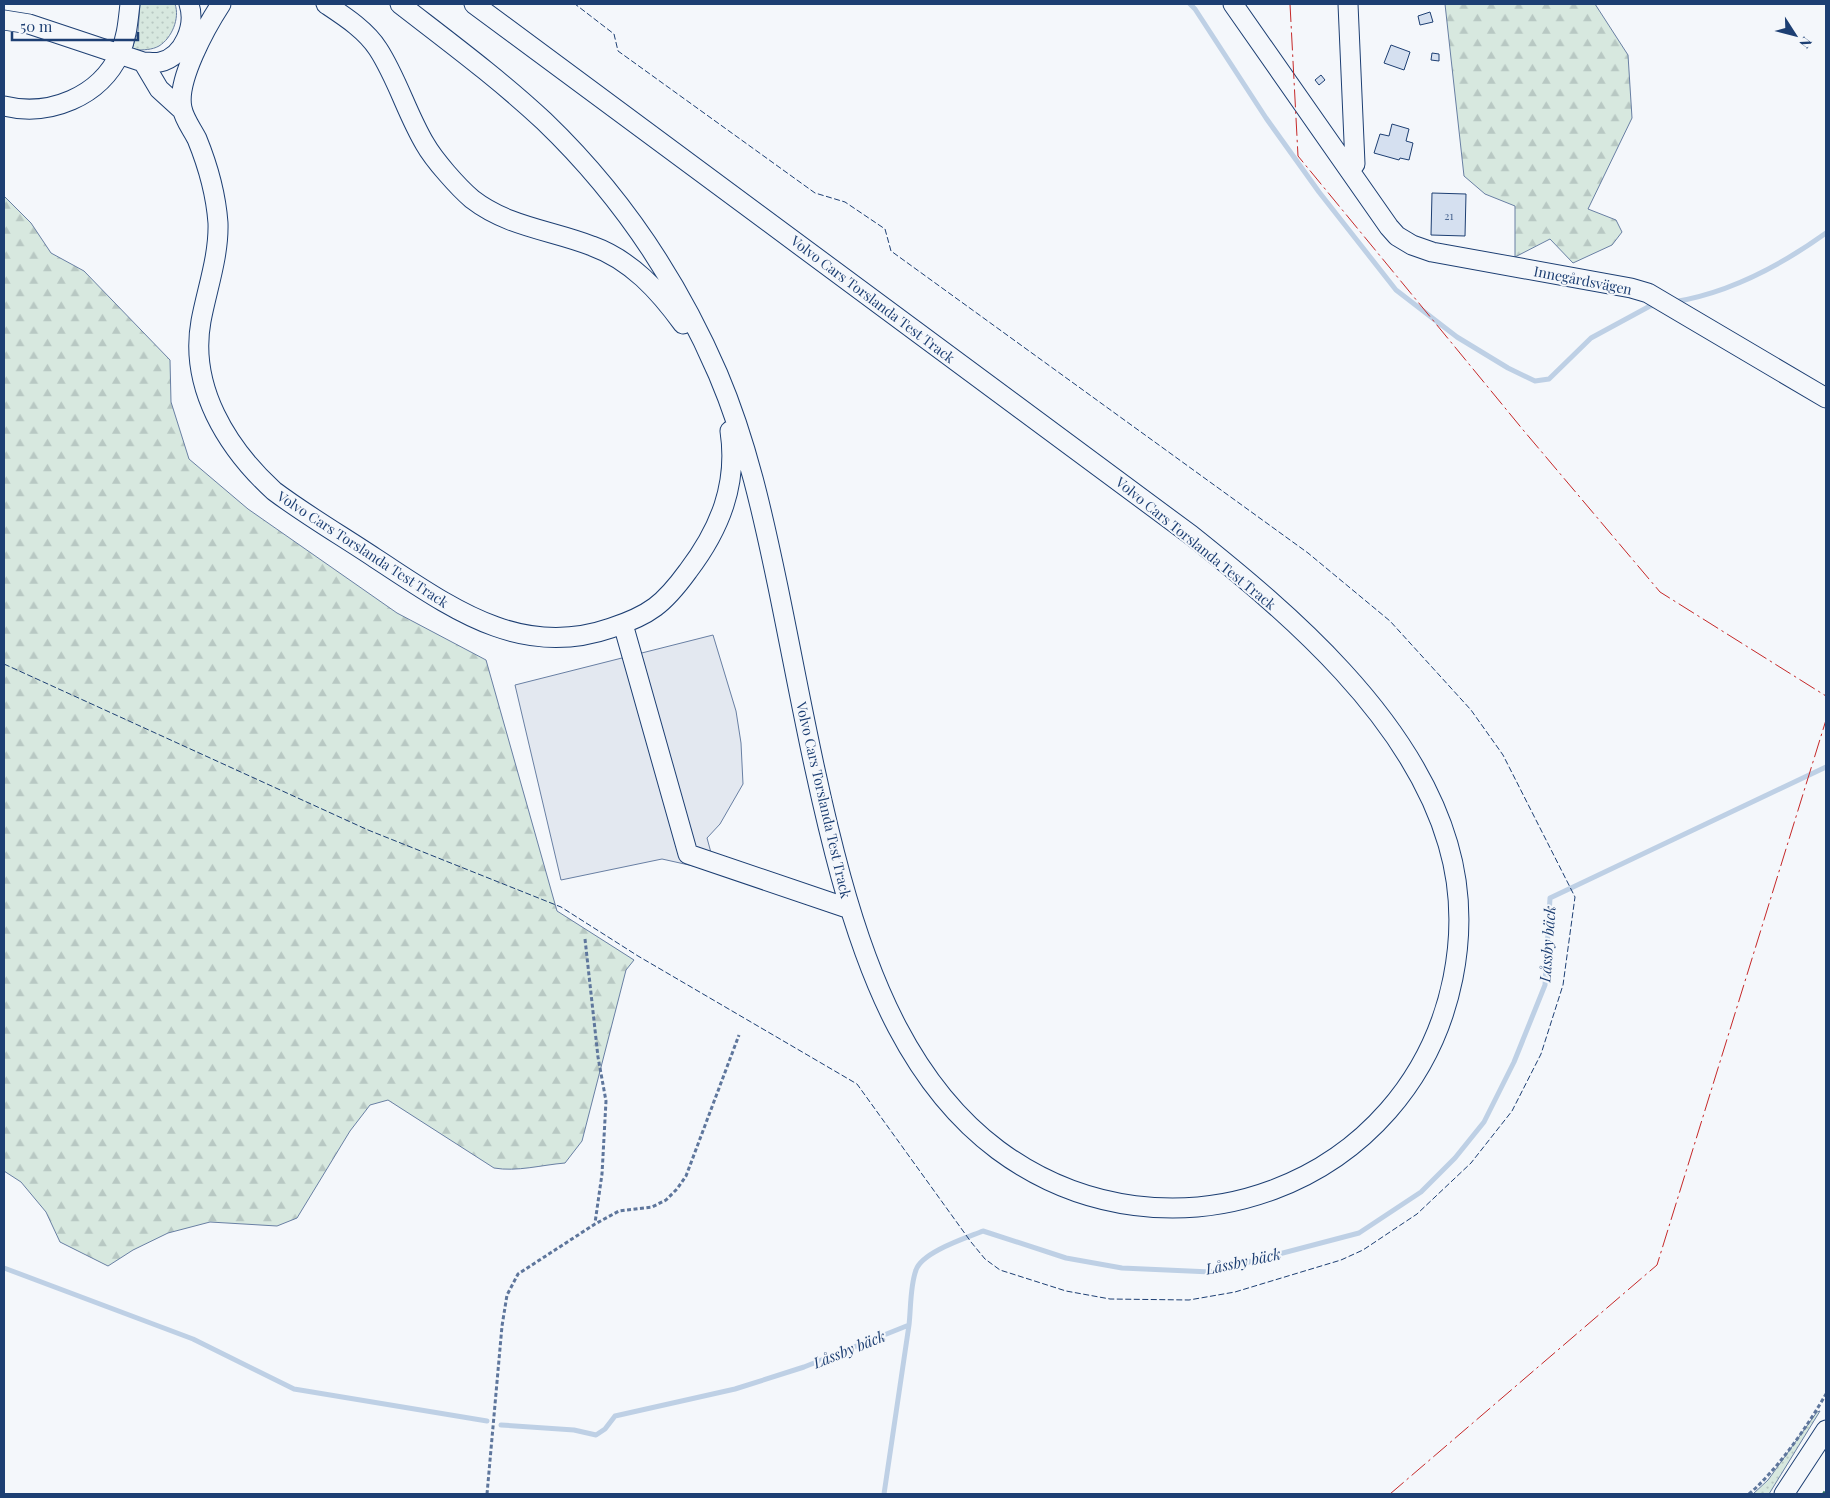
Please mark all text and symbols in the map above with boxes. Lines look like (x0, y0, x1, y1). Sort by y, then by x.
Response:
scale bar (12, 10, 139, 42)
north arrow (1770, 10, 1820, 60)
text: 50 m (20, 16, 53, 36)
text: N (1795, 33, 1817, 53)
house number: 21 (1444, 208, 1454, 223)
street label: Volvo Cars Torslanda Test Track (786, 230, 959, 367)
street label: Innegårdsvägen (1532, 261, 1634, 299)
street label: Volvo Cars Torslanda Test Track (1111, 472, 1280, 614)
street label: Volvo Cars Torslanda Test Track (273, 486, 453, 612)
street label: Volvo Cars Torslanda Test Track (792, 699, 856, 900)
water label: Låssby bäck (1534, 905, 1560, 984)
water label: Låssby bäck (1203, 1243, 1283, 1279)
water label: Låssby bäck (809, 1325, 888, 1373)

